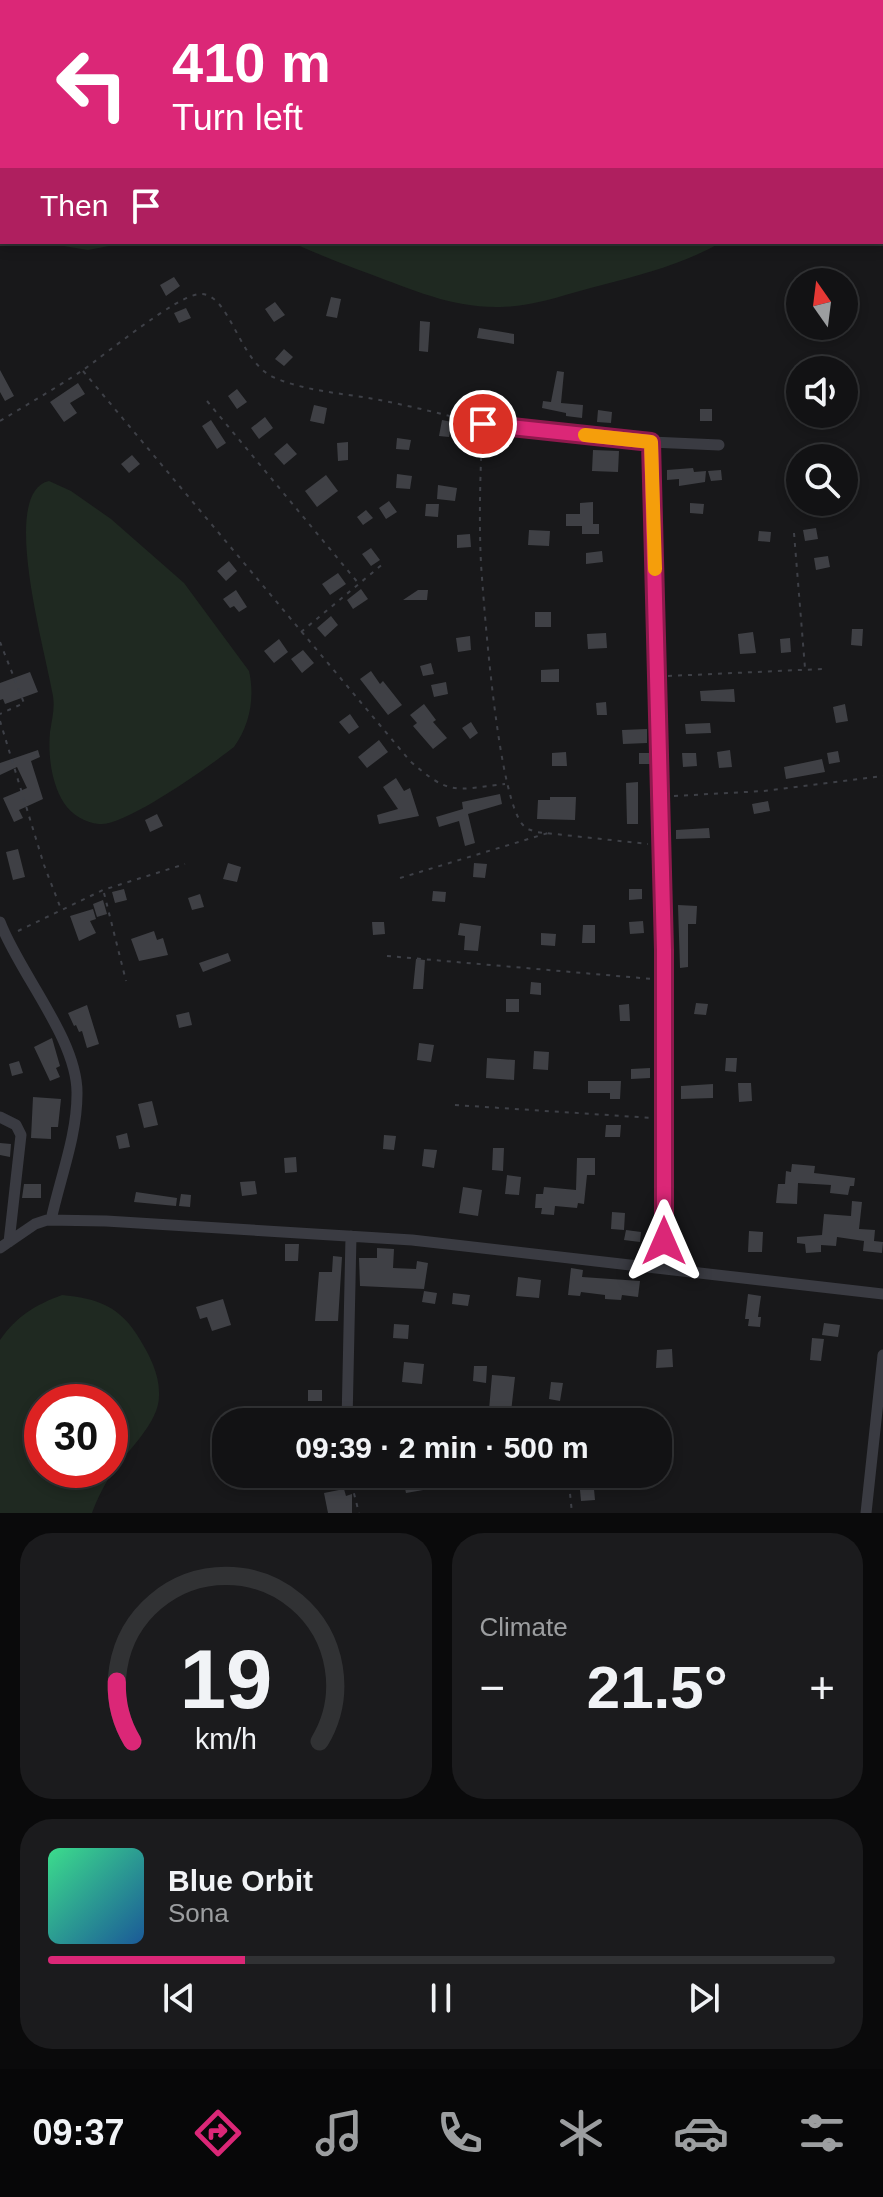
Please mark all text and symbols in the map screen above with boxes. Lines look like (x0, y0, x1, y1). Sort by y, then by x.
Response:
text: 410 m (172, 31, 331, 94)
icon: left (40, 32, 144, 136)
text: Turn left (172, 97, 303, 138)
icon: arrive (124, 184, 168, 228)
text: Then (40, 189, 108, 222)
north arrow (786, 268, 858, 340)
map controls (786, 268, 858, 516)
button: sound (786, 356, 858, 428)
pin (449, 390, 517, 458)
icon: arrive (461, 402, 505, 446)
button: search (786, 444, 858, 516)
position arrow (622, 1199, 706, 1283)
speed limit sign: 30 (24, 1384, 128, 1488)
text: 09:39 · 2 min · 500 m (295, 1431, 589, 1464)
text: Climate (480, 1612, 568, 1642)
text: 19 (179, 1633, 272, 1726)
text: 21.5° (587, 1654, 728, 1721)
text: − (480, 1663, 505, 1712)
text: + (809, 1663, 835, 1712)
text: km/h (195, 1723, 257, 1755)
text: Blue Orbit (168, 1864, 313, 1897)
text: Sona (168, 1898, 229, 1928)
icon: previous (157, 1976, 201, 2020)
icon: pause (419, 1976, 463, 2020)
icon: next (682, 1976, 726, 2020)
icon: directions (190, 2105, 246, 2161)
icon: music (311, 2105, 367, 2161)
icon: phone (432, 2105, 488, 2161)
icon: climate (553, 2105, 609, 2161)
icon: car (673, 2105, 729, 2161)
icon: filters (794, 2105, 850, 2161)
text: 09:37 (32, 2112, 125, 2153)

